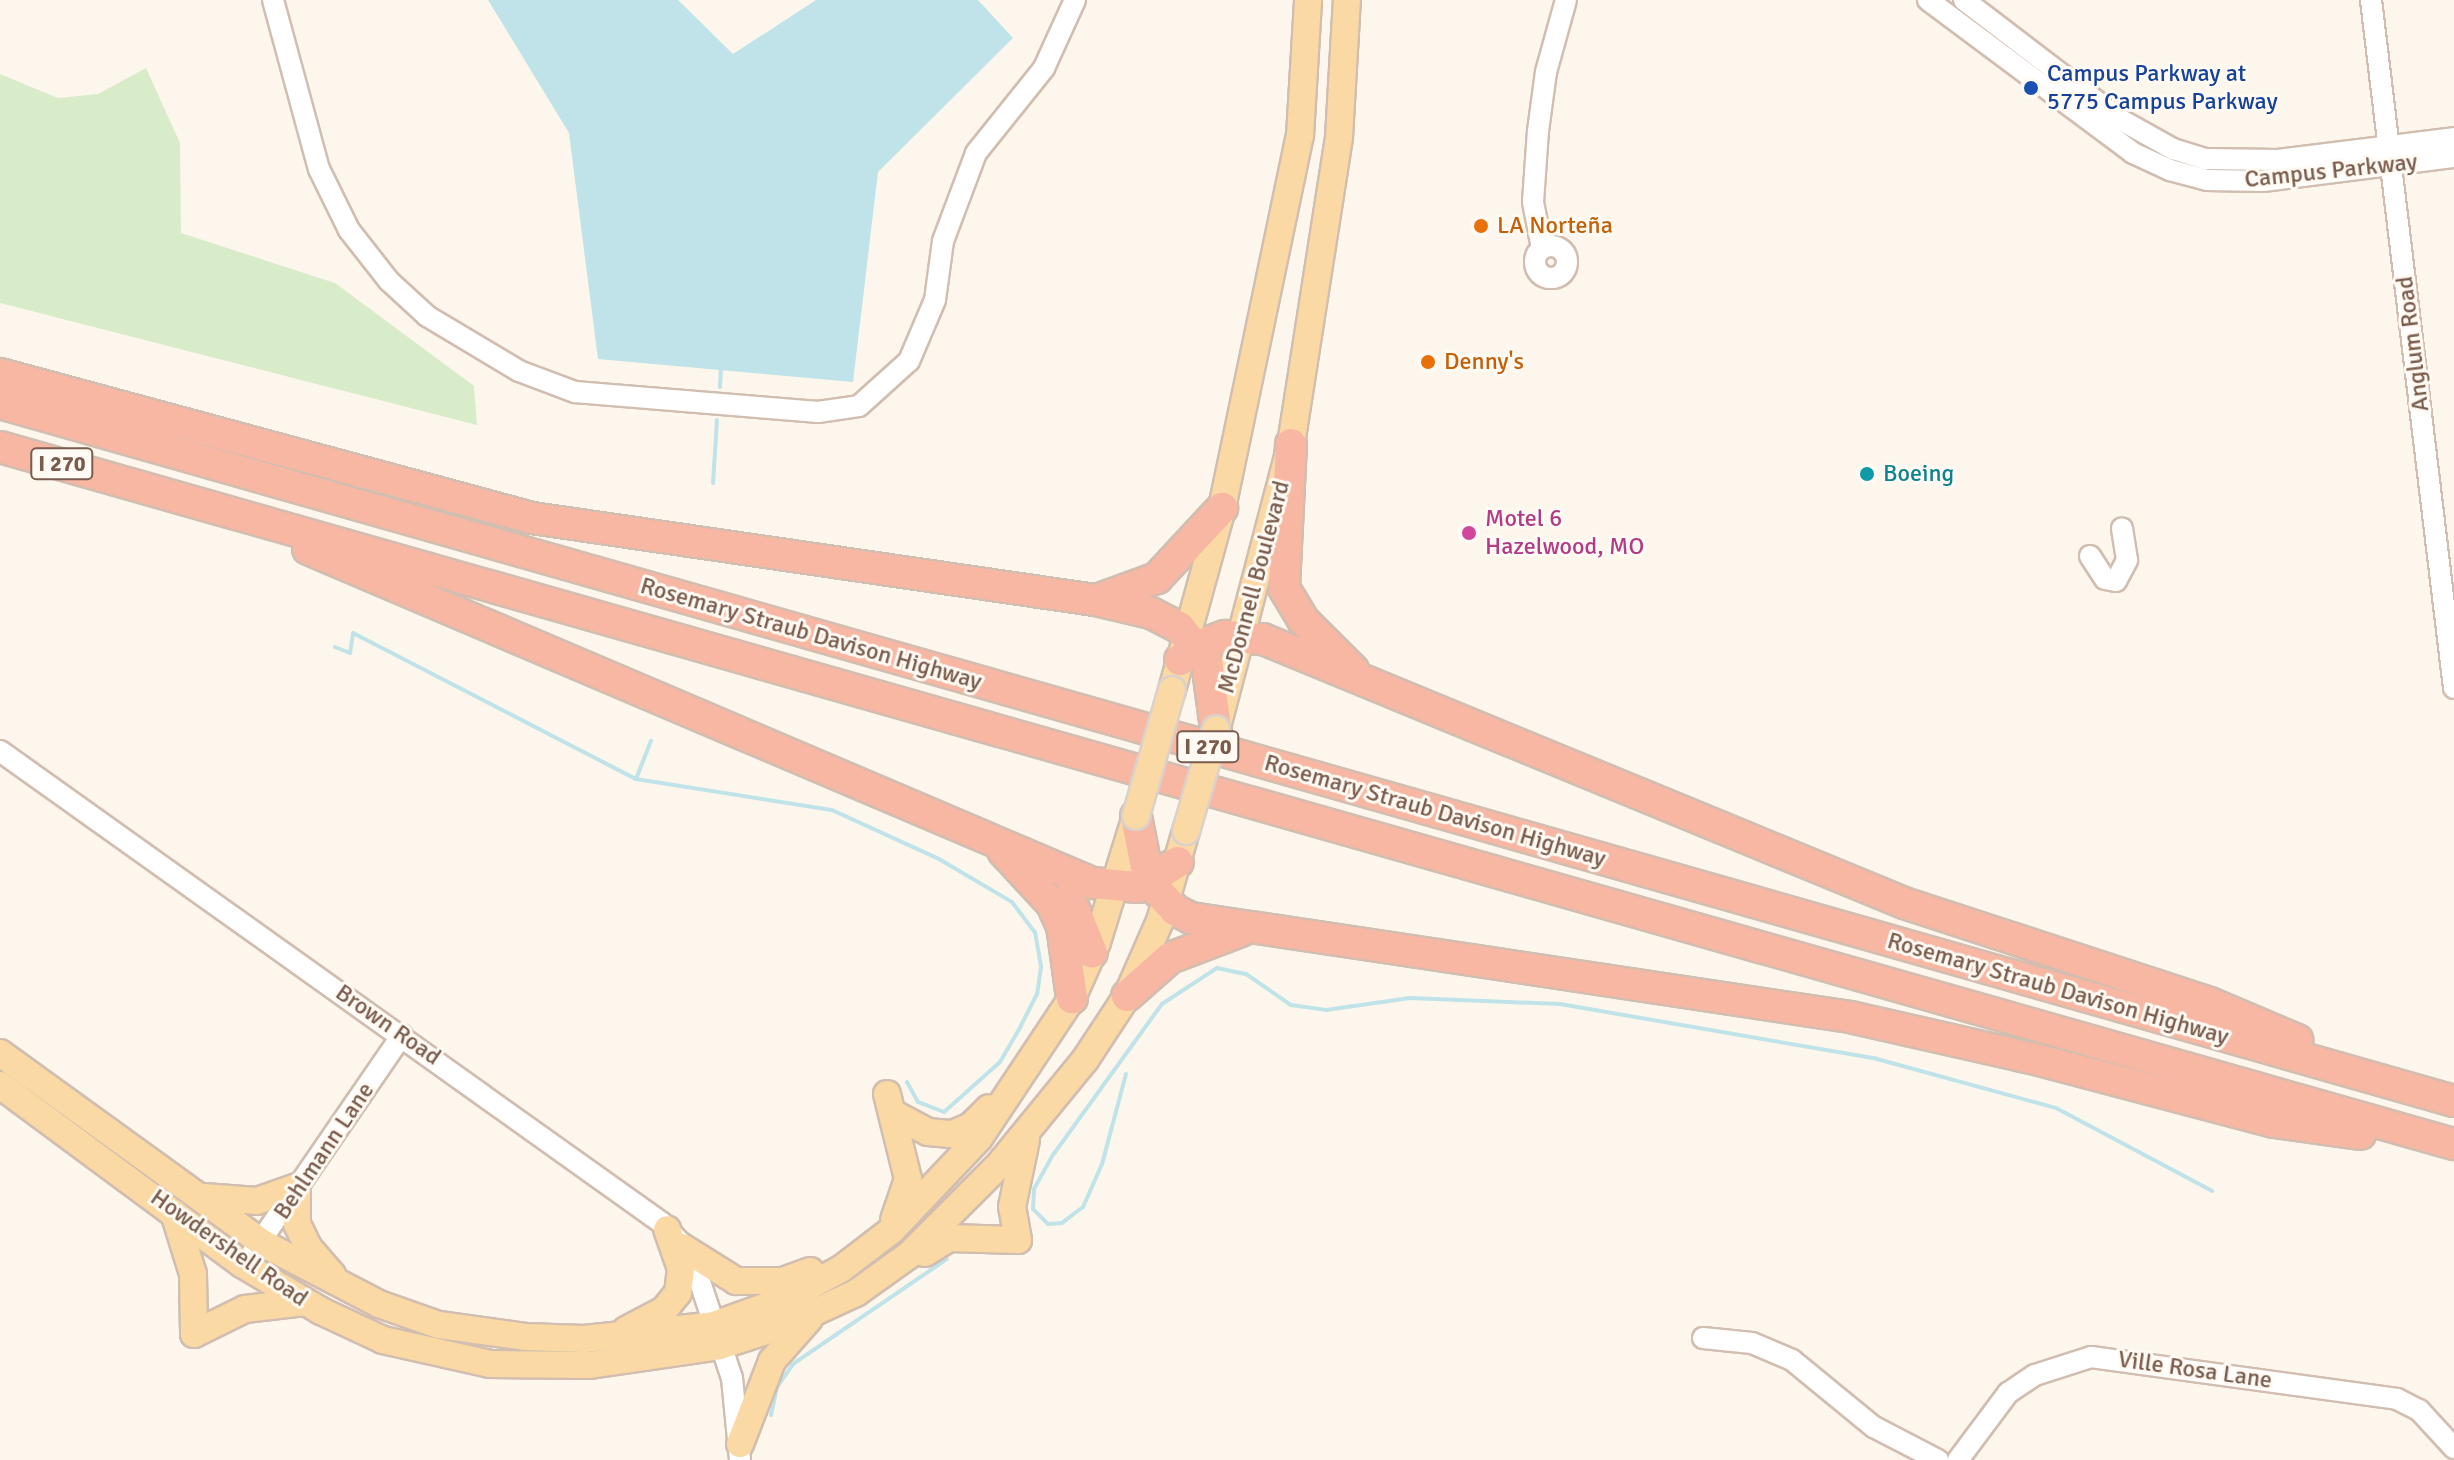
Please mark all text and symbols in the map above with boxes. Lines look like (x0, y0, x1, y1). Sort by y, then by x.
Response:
place label: Campus Parkway at 5775 Campus Parkway (2047, 60, 2278, 116)
marker: Campus Parkway at 5775 Campus Parkway (2022, 79, 2040, 97)
street label: Campus Parkway (2243, 148, 2419, 194)
place label: LA Norteña (1497, 212, 1613, 240)
marker: LA Norteña (1472, 217, 1490, 235)
street label: Anglum Road (2390, 275, 2436, 413)
place label: Denny's (1444, 348, 1524, 376)
marker: Denny's (1419, 353, 1437, 371)
road number: I 270 (30, 446, 94, 482)
place label: Boeing (1883, 460, 1954, 488)
marker: Boeing (1858, 465, 1876, 483)
street label: McDonnell Boulevard (1212, 477, 1296, 697)
place label: Motel 6 Hazelwood, MO (1485, 505, 1644, 561)
marker: Motel 6 Hazelwood, MO (1460, 524, 1478, 542)
street label: Rosemary Straub Davison Highway (637, 571, 985, 697)
road number: I 270 (1176, 729, 1240, 765)
street label: Rosemary Straub Davison Highway (1261, 748, 1609, 874)
street label: Rosemary Straub Davison Highway (1884, 926, 2232, 1052)
street label: Brown Road (330, 978, 446, 1072)
street label: Behlmann Lane (268, 1077, 380, 1225)
street label: Howdershell Road (145, 1183, 313, 1313)
street label: Ville Rosa Lane (2116, 1345, 2274, 1395)

